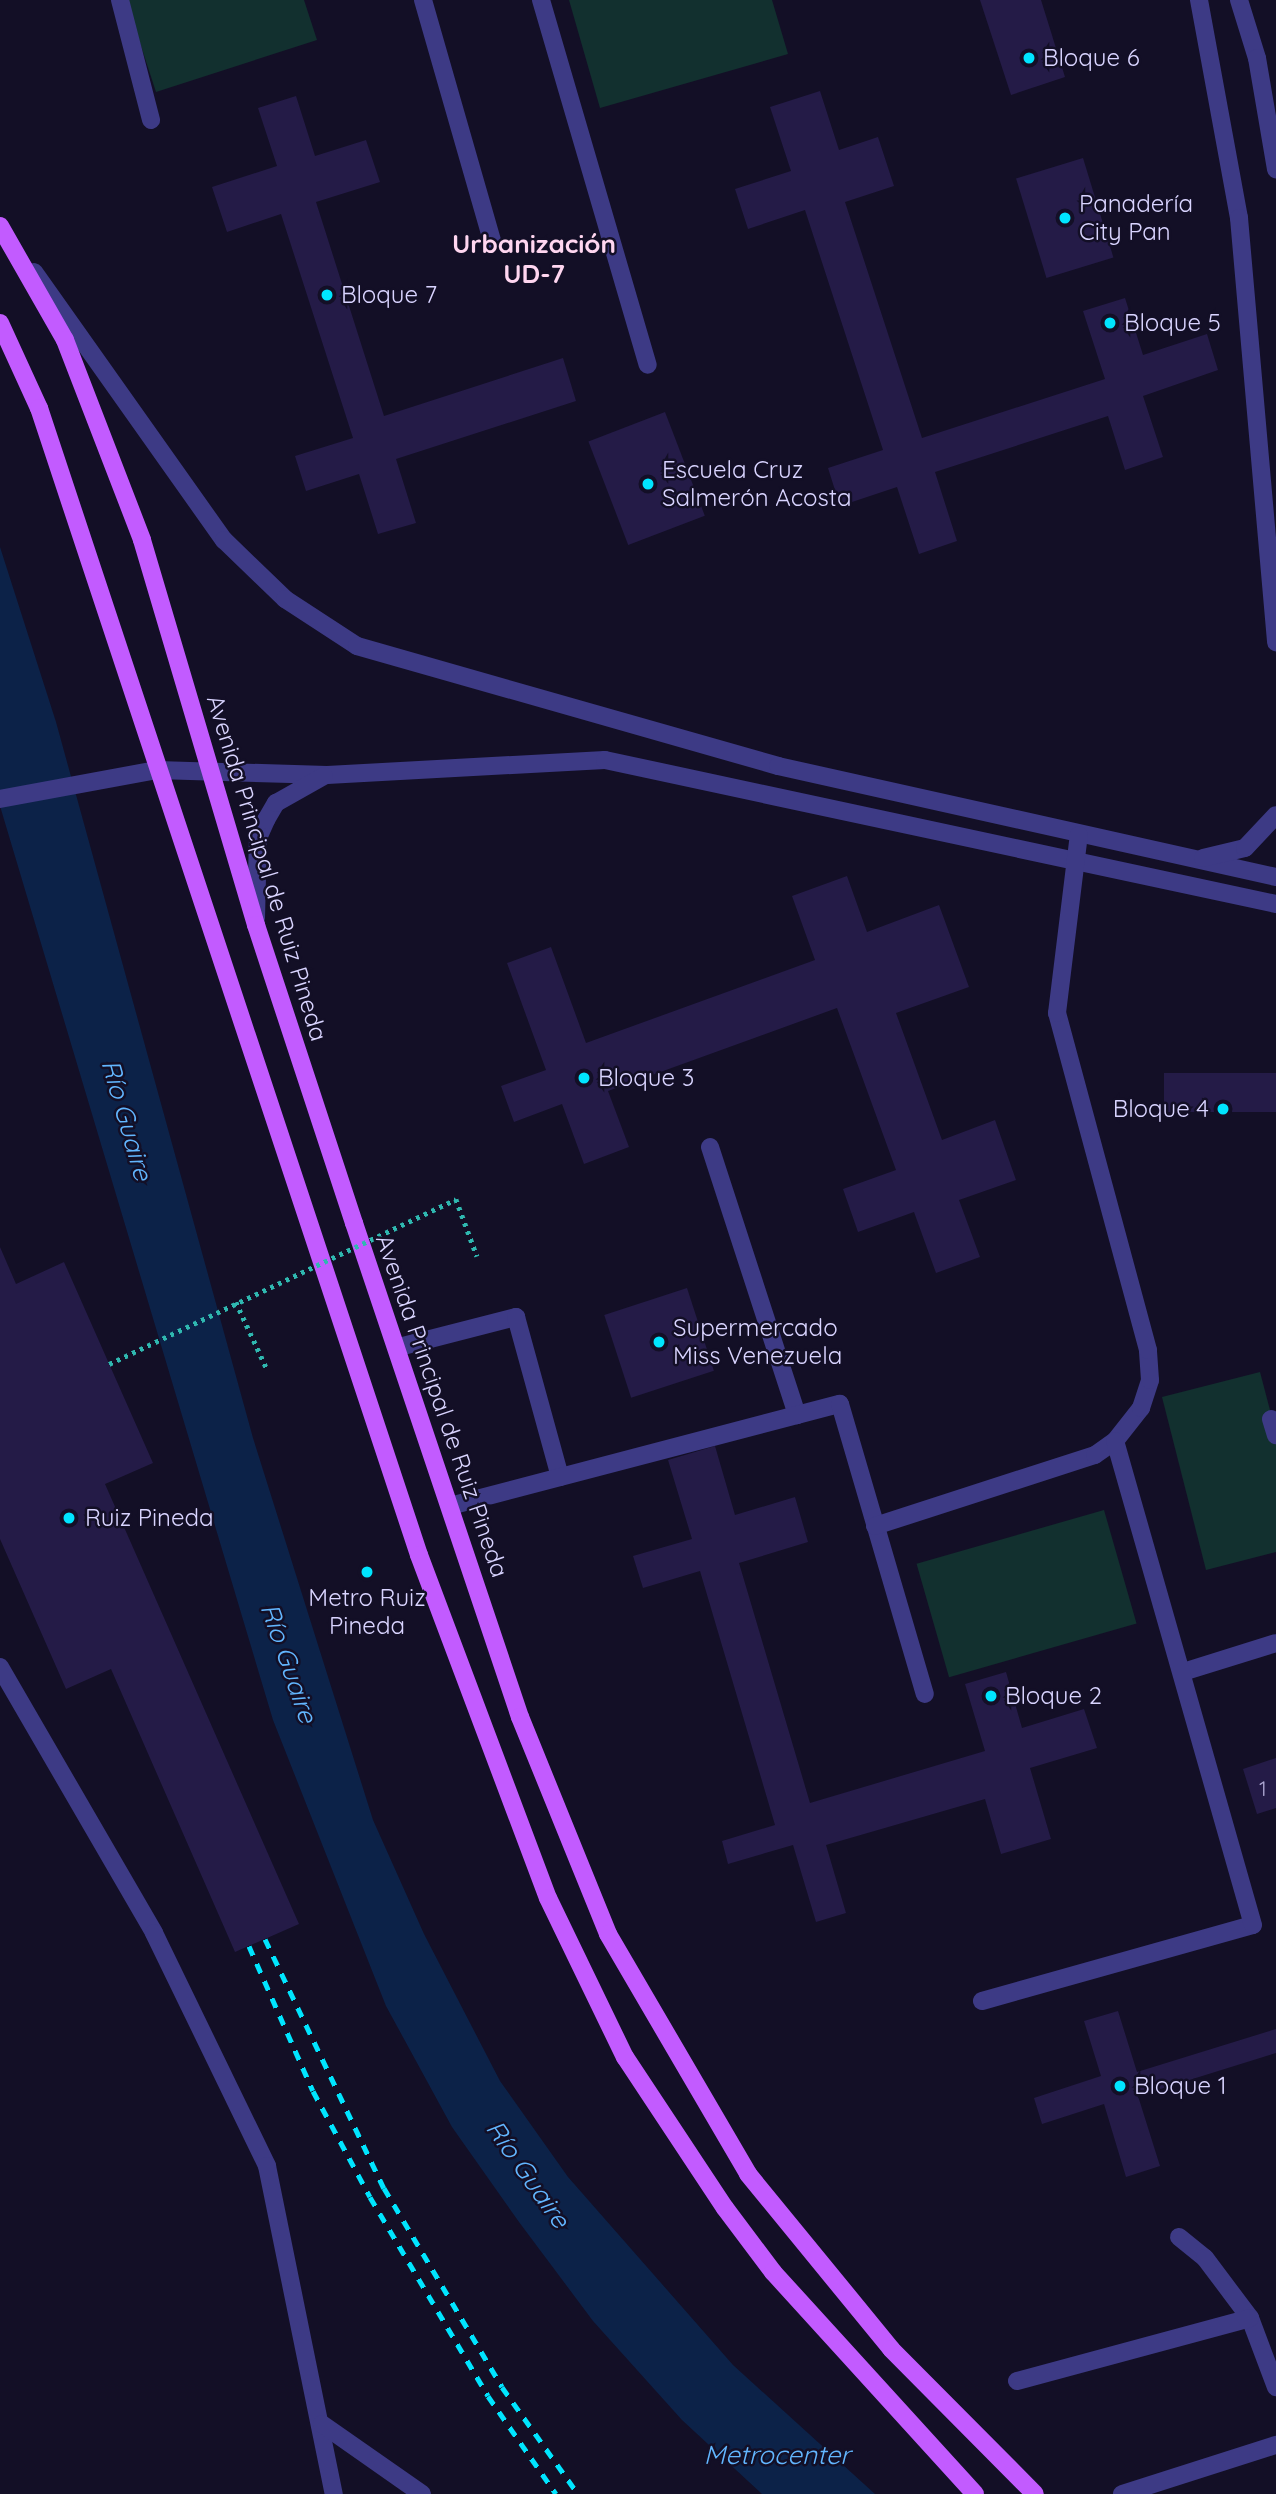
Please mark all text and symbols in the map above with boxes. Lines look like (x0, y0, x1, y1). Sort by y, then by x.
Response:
place label: Bloque 6 (1043, 44, 1140, 72)
marker: Bloque 6 (1021, 50, 1037, 66)
place label: Panadería City Pan (1079, 190, 1193, 246)
marker: Panadería City Pan (1057, 210, 1073, 226)
district label: Urbanización UD-7 (452, 228, 616, 290)
place label: Bloque 7 (341, 281, 437, 309)
marker: Bloque 7 (319, 287, 335, 303)
place label: Bloque 5 (1124, 309, 1221, 337)
marker: Bloque 5 (1102, 315, 1118, 331)
place label: Escuela Cruz Salmerón Acosta (662, 456, 852, 512)
marker: Escuela Cruz Salmerón Acosta (640, 476, 656, 492)
street label: Avenida Principal de Ruiz Pineda (201, 692, 333, 1044)
water label: Río Guaire (95, 1056, 159, 1184)
place label: Bloque 3 (598, 1064, 694, 1092)
marker: Bloque 3 (576, 1070, 592, 1086)
place label: Bloque 4 (1113, 1095, 1209, 1123)
marker: Bloque 4 (1215, 1101, 1231, 1117)
street label: Avenida Principal de Ruiz Pineda (370, 1231, 514, 1581)
place label: Supermercado Miss Venezuela (673, 1314, 842, 1370)
marker: Supermercado Miss Venezuela (651, 1334, 667, 1350)
place label: Ruiz Pineda (85, 1504, 214, 1532)
marker: Ruiz Pineda (59, 1508, 79, 1528)
marker: Metro Ruiz Pineda (359, 1564, 375, 1580)
place label: Metro Ruiz Pineda (308, 1584, 426, 1640)
water label: Río Guaire (254, 1599, 324, 1727)
place label: Bloque 2 (1005, 1682, 1102, 1710)
marker: Bloque 2 (983, 1688, 999, 1704)
house number: 1 (1259, 1775, 1267, 1801)
place label: Bloque 1 (1134, 2072, 1227, 2100)
marker: Bloque 1 (1112, 2078, 1128, 2094)
water label: Río Guaire (480, 2114, 576, 2234)
water label: Metrocenter (704, 2439, 850, 2471)

